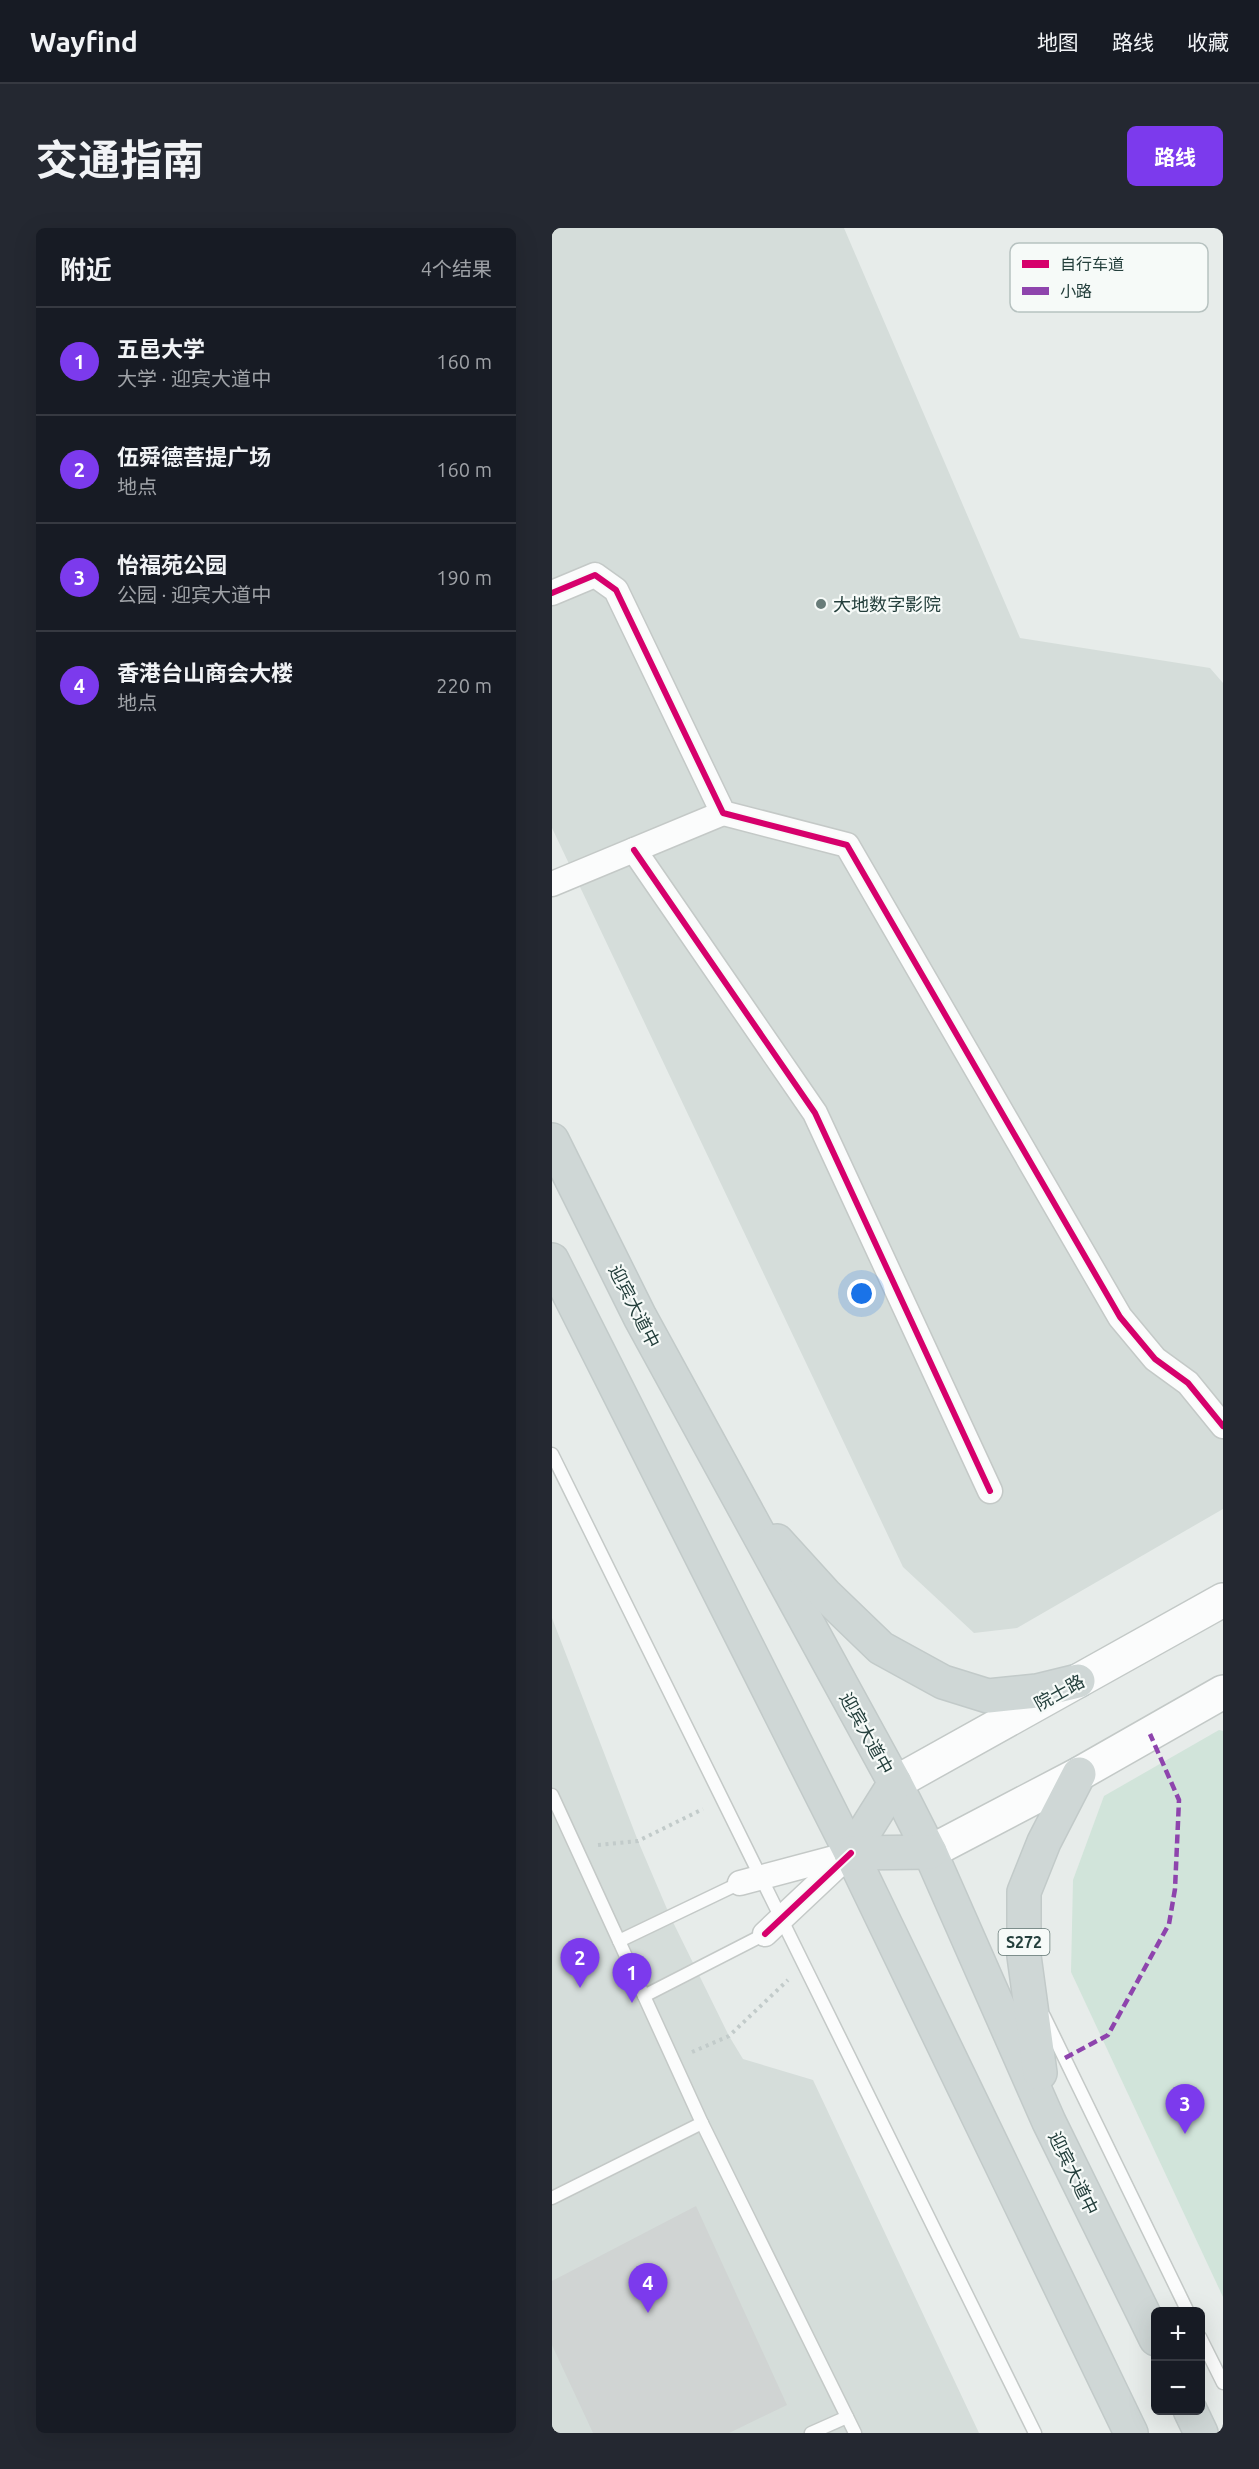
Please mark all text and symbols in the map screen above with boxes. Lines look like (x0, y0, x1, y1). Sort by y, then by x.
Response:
text: Wayfind (30, 26, 138, 57)
text: 地图 (1037, 30, 1079, 54)
text: 路线 (1112, 30, 1154, 54)
text: 收藏 (1187, 30, 1229, 54)
button: 路线 (1127, 126, 1223, 186)
text: 交通指南 (36, 136, 204, 183)
legend (1010, 243, 1208, 312)
text: 附近 (60, 255, 112, 284)
text: 自行车道 (1060, 255, 1124, 273)
text: 4个结果 (421, 257, 492, 280)
text: 小路 (1060, 282, 1092, 300)
text: 五邑大学 (117, 336, 205, 361)
text: 1 (74, 350, 85, 373)
text: 160 m (436, 350, 492, 373)
text: 大学 · 迎宾大道中 (117, 367, 271, 390)
text: 伍舜德菩提广场 (117, 444, 271, 469)
text: 2 (74, 458, 85, 481)
text: 160 m (436, 458, 492, 481)
text: 地点 (117, 475, 157, 498)
text: 怡福苑公园 (117, 552, 227, 577)
text: 3 (74, 566, 85, 589)
text: 190 m (436, 566, 492, 589)
text: 公园 · 迎宾大道中 (117, 583, 271, 606)
place label: 大地数字影院 (833, 594, 941, 614)
marker: 大地数字影院 (814, 597, 828, 611)
text: 香港台山商会大楼 (117, 660, 293, 685)
text: 4 (74, 674, 85, 697)
text: 220 m (436, 674, 492, 697)
text: 地点 (117, 691, 157, 714)
street label: 迎宾大道中 (606, 1261, 664, 1351)
your location (847, 1279, 876, 1308)
street label: 院士路 (1031, 1670, 1087, 1714)
street label: 迎宾大道中 (836, 1689, 898, 1777)
road number: S272 (998, 1929, 1050, 1955)
pin: 2 (561, 1938, 600, 1988)
pin: 1 (612, 1954, 652, 2003)
pin: 3 (1166, 2084, 1204, 2134)
street label: 迎宾大道中 (1045, 2128, 1103, 2218)
pin: 4 (628, 2264, 668, 2313)
map controls (1151, 2307, 1205, 2415)
button: + (1151, 2307, 1205, 2361)
button: − (1151, 2361, 1205, 2415)

